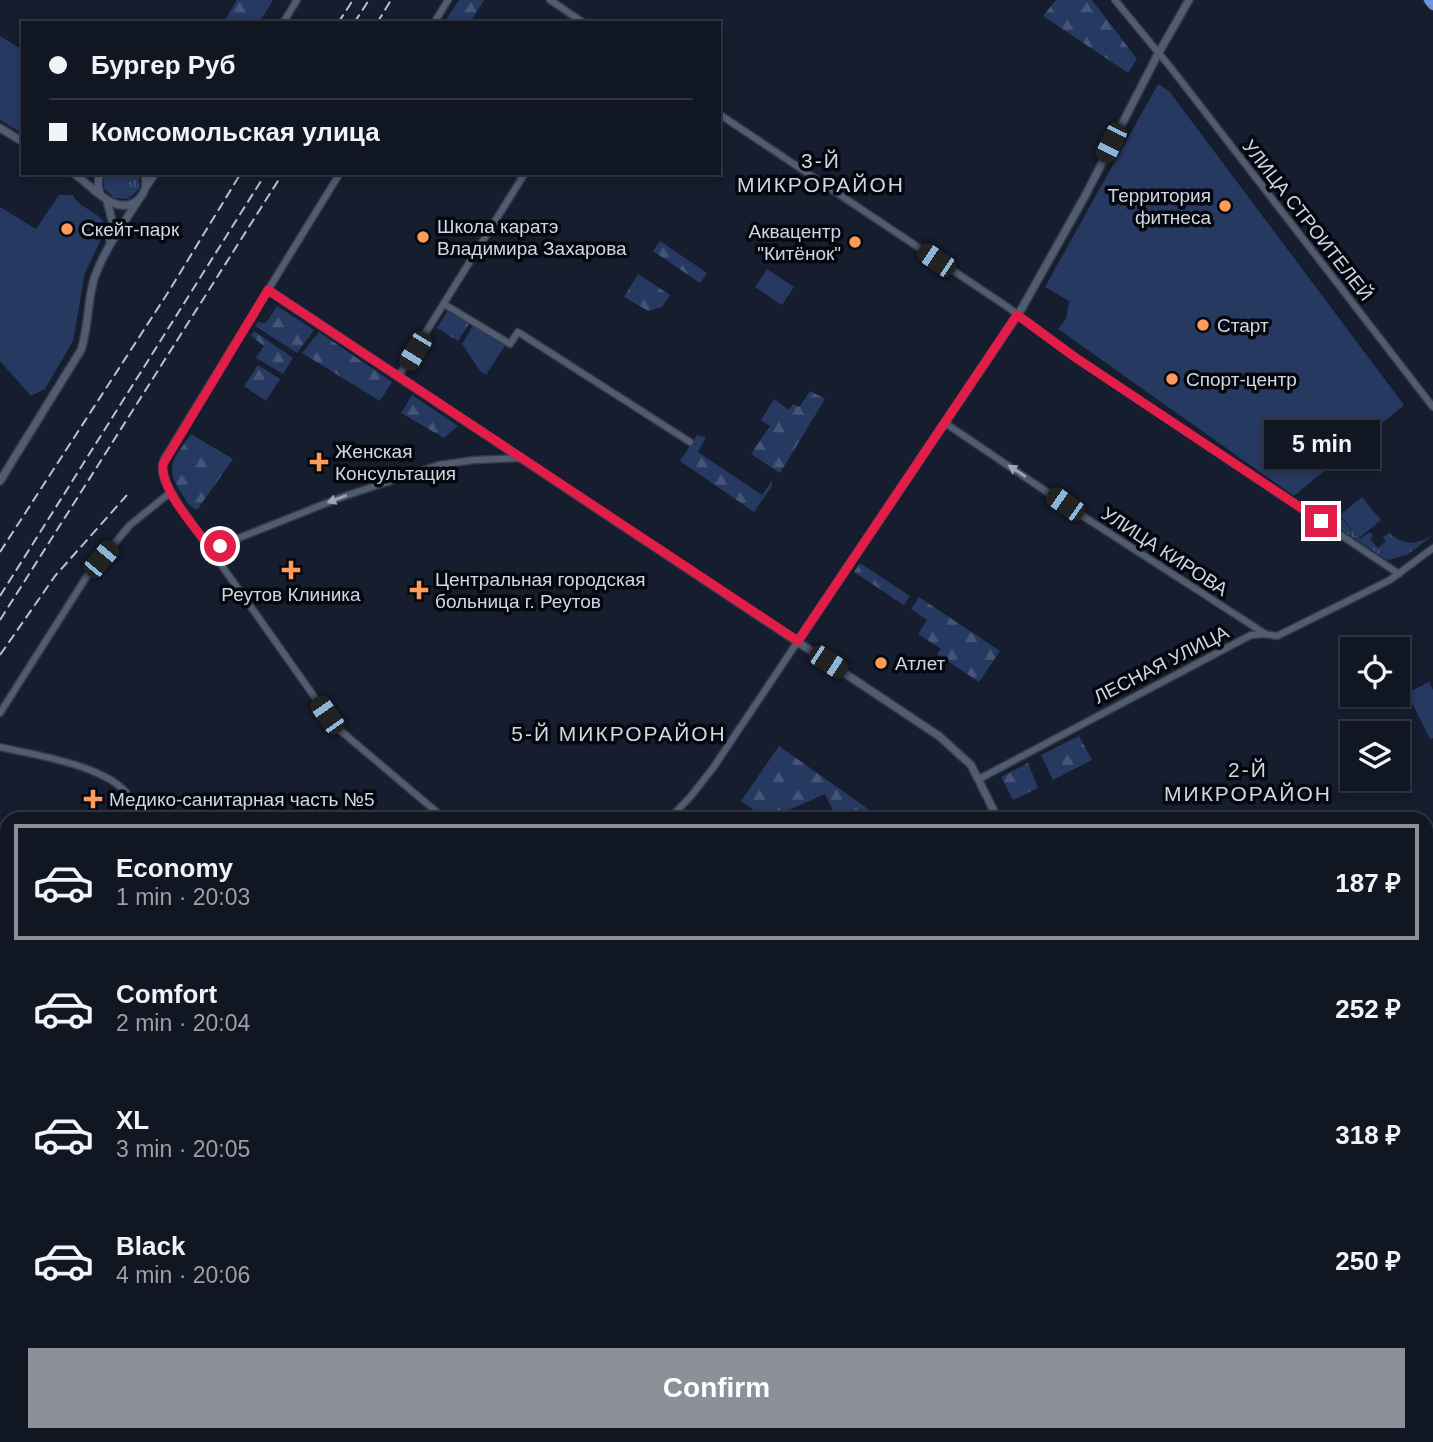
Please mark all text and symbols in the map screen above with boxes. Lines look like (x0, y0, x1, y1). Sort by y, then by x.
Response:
text: Бургер Руб (91, 50, 236, 80)
text: Комсомольская улица (91, 117, 380, 147)
car (1093, 120, 1130, 166)
street label: УЛИЦА СТРОИТЕЛЕЙ (1238, 136, 1377, 305)
district label: 3-Й МИКРОРАЙОН (737, 149, 905, 196)
place label: Территория фитнеса (1108, 185, 1211, 228)
marker: Территория фитнеса (1217, 198, 1233, 214)
place label: Школа каратэ Владимира Захарова (437, 216, 627, 259)
place label: Скейт-парк (81, 219, 180, 240)
marker: Скейт-парк (59, 221, 75, 237)
place label: Аквацентр "Китёнок" (749, 221, 841, 264)
marker: Школа каратэ Владимира Захарова (415, 229, 431, 245)
marker: Аквацентр "Китёнок" (847, 234, 863, 250)
car (913, 240, 960, 280)
place label: Старт (1217, 315, 1269, 336)
marker: Старт (1195, 317, 1211, 333)
car (396, 328, 435, 374)
place label: Спорт-центр (1186, 369, 1297, 390)
marker: Спорт-центр (1164, 371, 1180, 387)
callout: 5 min (1263, 420, 1379, 468)
text: 5 min (1292, 431, 1352, 457)
place label: Женская Консультация (335, 441, 456, 484)
marker: Женская Консультация (309, 452, 329, 472)
one-way arrow (1007, 465, 1026, 478)
car (1042, 483, 1089, 525)
one-way arrow (326, 494, 347, 505)
street label: УЛИЦА КИРОВА (1098, 503, 1232, 600)
route end (1305, 505, 1337, 537)
route start (204, 530, 236, 562)
car (80, 536, 123, 582)
marker: Реутов Клиника (281, 560, 301, 580)
place label: Центральная городская больница г. Реутов (435, 569, 646, 612)
marker: Центральная городская больница г. Реутов (409, 580, 429, 600)
place label: Реутов Клиника (221, 584, 361, 605)
street label: ЛЕСНАЯ УЛИЦА (1090, 621, 1232, 708)
map controls (1340, 637, 1410, 791)
button: locate (1340, 637, 1410, 707)
car (805, 642, 852, 682)
place label: Атлет (895, 653, 946, 674)
marker: Атлет (873, 655, 889, 671)
car (307, 692, 348, 738)
button: layers (1340, 721, 1410, 791)
district label: 5-Й МИКРОРАЙОН (511, 722, 727, 745)
district label: 2-Й МИКРОРАЙОН (1164, 758, 1332, 805)
marker: Медико-санитарная часть №5 (83, 789, 103, 809)
place label: Медико-санитарная часть №5 (109, 789, 375, 810)
icon: car (32, 851, 95, 914)
text: Economy (116, 853, 233, 883)
text: 187 ₽ (1335, 868, 1401, 898)
text: 1 min · 20:03 (116, 884, 250, 910)
icon: car (32, 977, 95, 1040)
text: Comfort (116, 979, 217, 1009)
text: 252 ₽ (1335, 994, 1401, 1024)
text: 2 min · 20:04 (116, 1010, 250, 1036)
icon: car (32, 1103, 95, 1166)
text: XL (116, 1105, 149, 1135)
text: 318 ₽ (1335, 1120, 1401, 1150)
text: 3 min · 20:05 (116, 1136, 250, 1162)
icon: car (32, 1229, 95, 1292)
text: Black (116, 1231, 185, 1261)
text: 250 ₽ (1335, 1246, 1401, 1276)
text: 4 min · 20:06 (116, 1262, 250, 1288)
button: Confirm (28, 1348, 1405, 1428)

